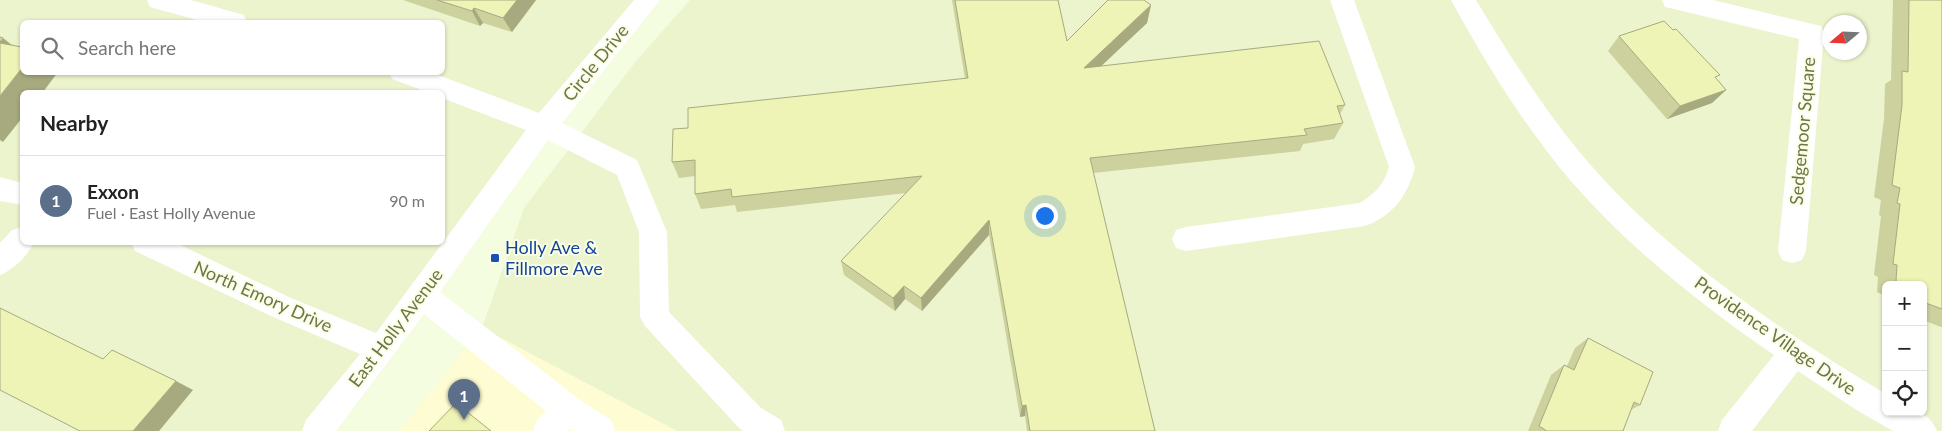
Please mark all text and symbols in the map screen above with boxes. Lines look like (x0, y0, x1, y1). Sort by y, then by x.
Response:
north arrow (1822, 15, 1867, 60)
search box (20, 20, 445, 75)
street label: Circle Drive (558, 20, 633, 105)
icon: search (38, 34, 66, 62)
text: Search here (78, 36, 176, 59)
street label: Sedgemoor Square (1785, 56, 1819, 206)
text: Nearby (40, 110, 108, 135)
text: Exxon (87, 180, 139, 203)
text: 1 (51, 191, 61, 210)
text: 90 m (389, 191, 425, 210)
text: Fuel · East Holly Avenue (87, 203, 256, 222)
your location (1032, 203, 1058, 229)
place label: Holly Ave & Fillmore Ave (505, 236, 603, 279)
marker: Holly Ave & Fillmore Ave (489, 252, 501, 264)
street label: North Emory Drive (191, 256, 336, 337)
street label: East Holly Avenue (343, 264, 447, 391)
street label: Providence Village Drive (1691, 271, 1861, 399)
map controls (1882, 281, 1927, 416)
button: + (1882, 281, 1927, 326)
button: − (1882, 326, 1927, 371)
button: locate (1882, 371, 1927, 416)
pin: 1 (448, 379, 480, 420)

